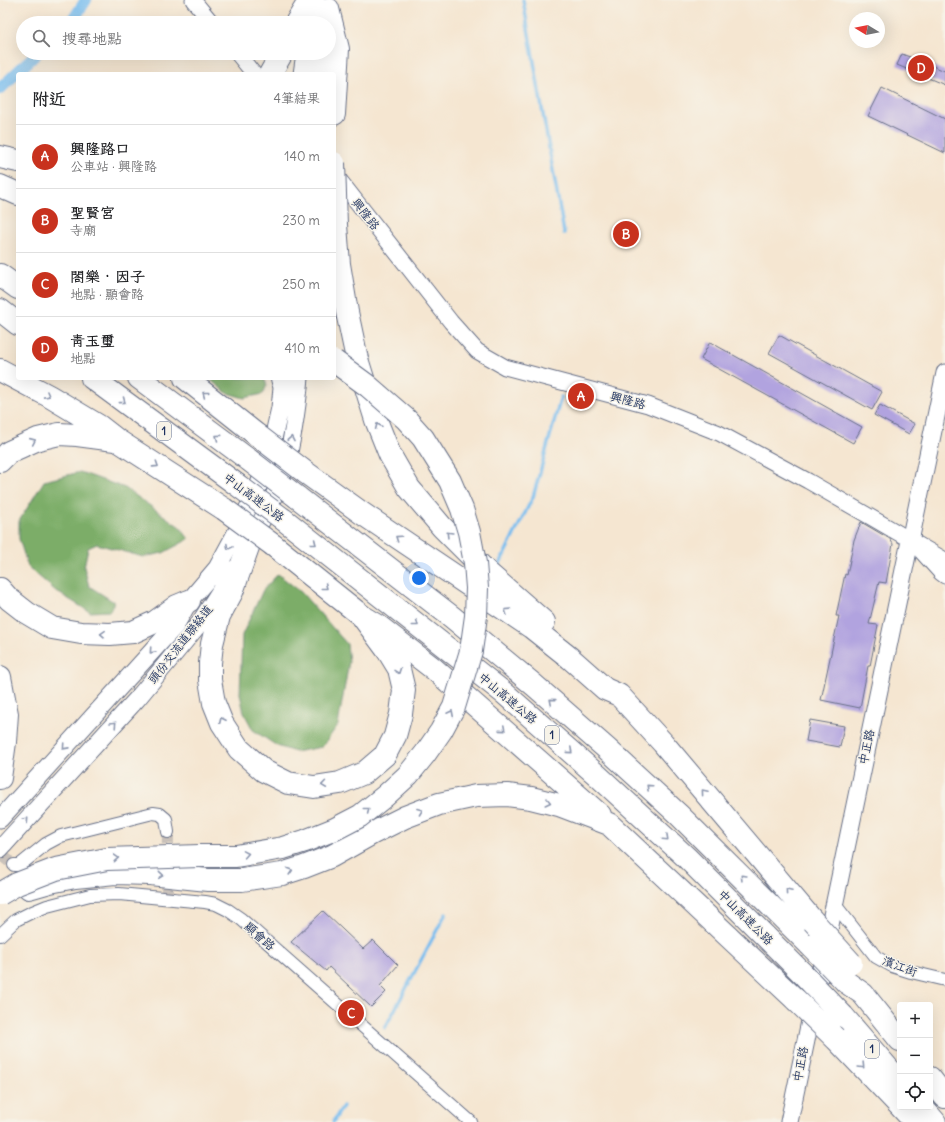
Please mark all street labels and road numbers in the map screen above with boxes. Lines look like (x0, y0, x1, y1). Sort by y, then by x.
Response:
street label: 興隆路 (349, 195, 383, 233)
street label: 興隆路 (609, 388, 647, 412)
road number: 1 (157, 422, 171, 440)
street label: 中山高速公路 (221, 469, 287, 525)
street label: 頭份交流道聯絡道 (145, 602, 215, 686)
street label: 中山高速公路 (476, 669, 540, 727)
road number: 1 (545, 726, 559, 744)
street label: 中正路 (855, 728, 877, 766)
street label: 中山高速公路 (715, 886, 777, 948)
street label: 顯會路 (241, 919, 279, 953)
street label: 濱江街 (881, 953, 919, 979)
road number: 1 (865, 1040, 879, 1058)
street label: 中正路 (789, 1045, 811, 1083)

